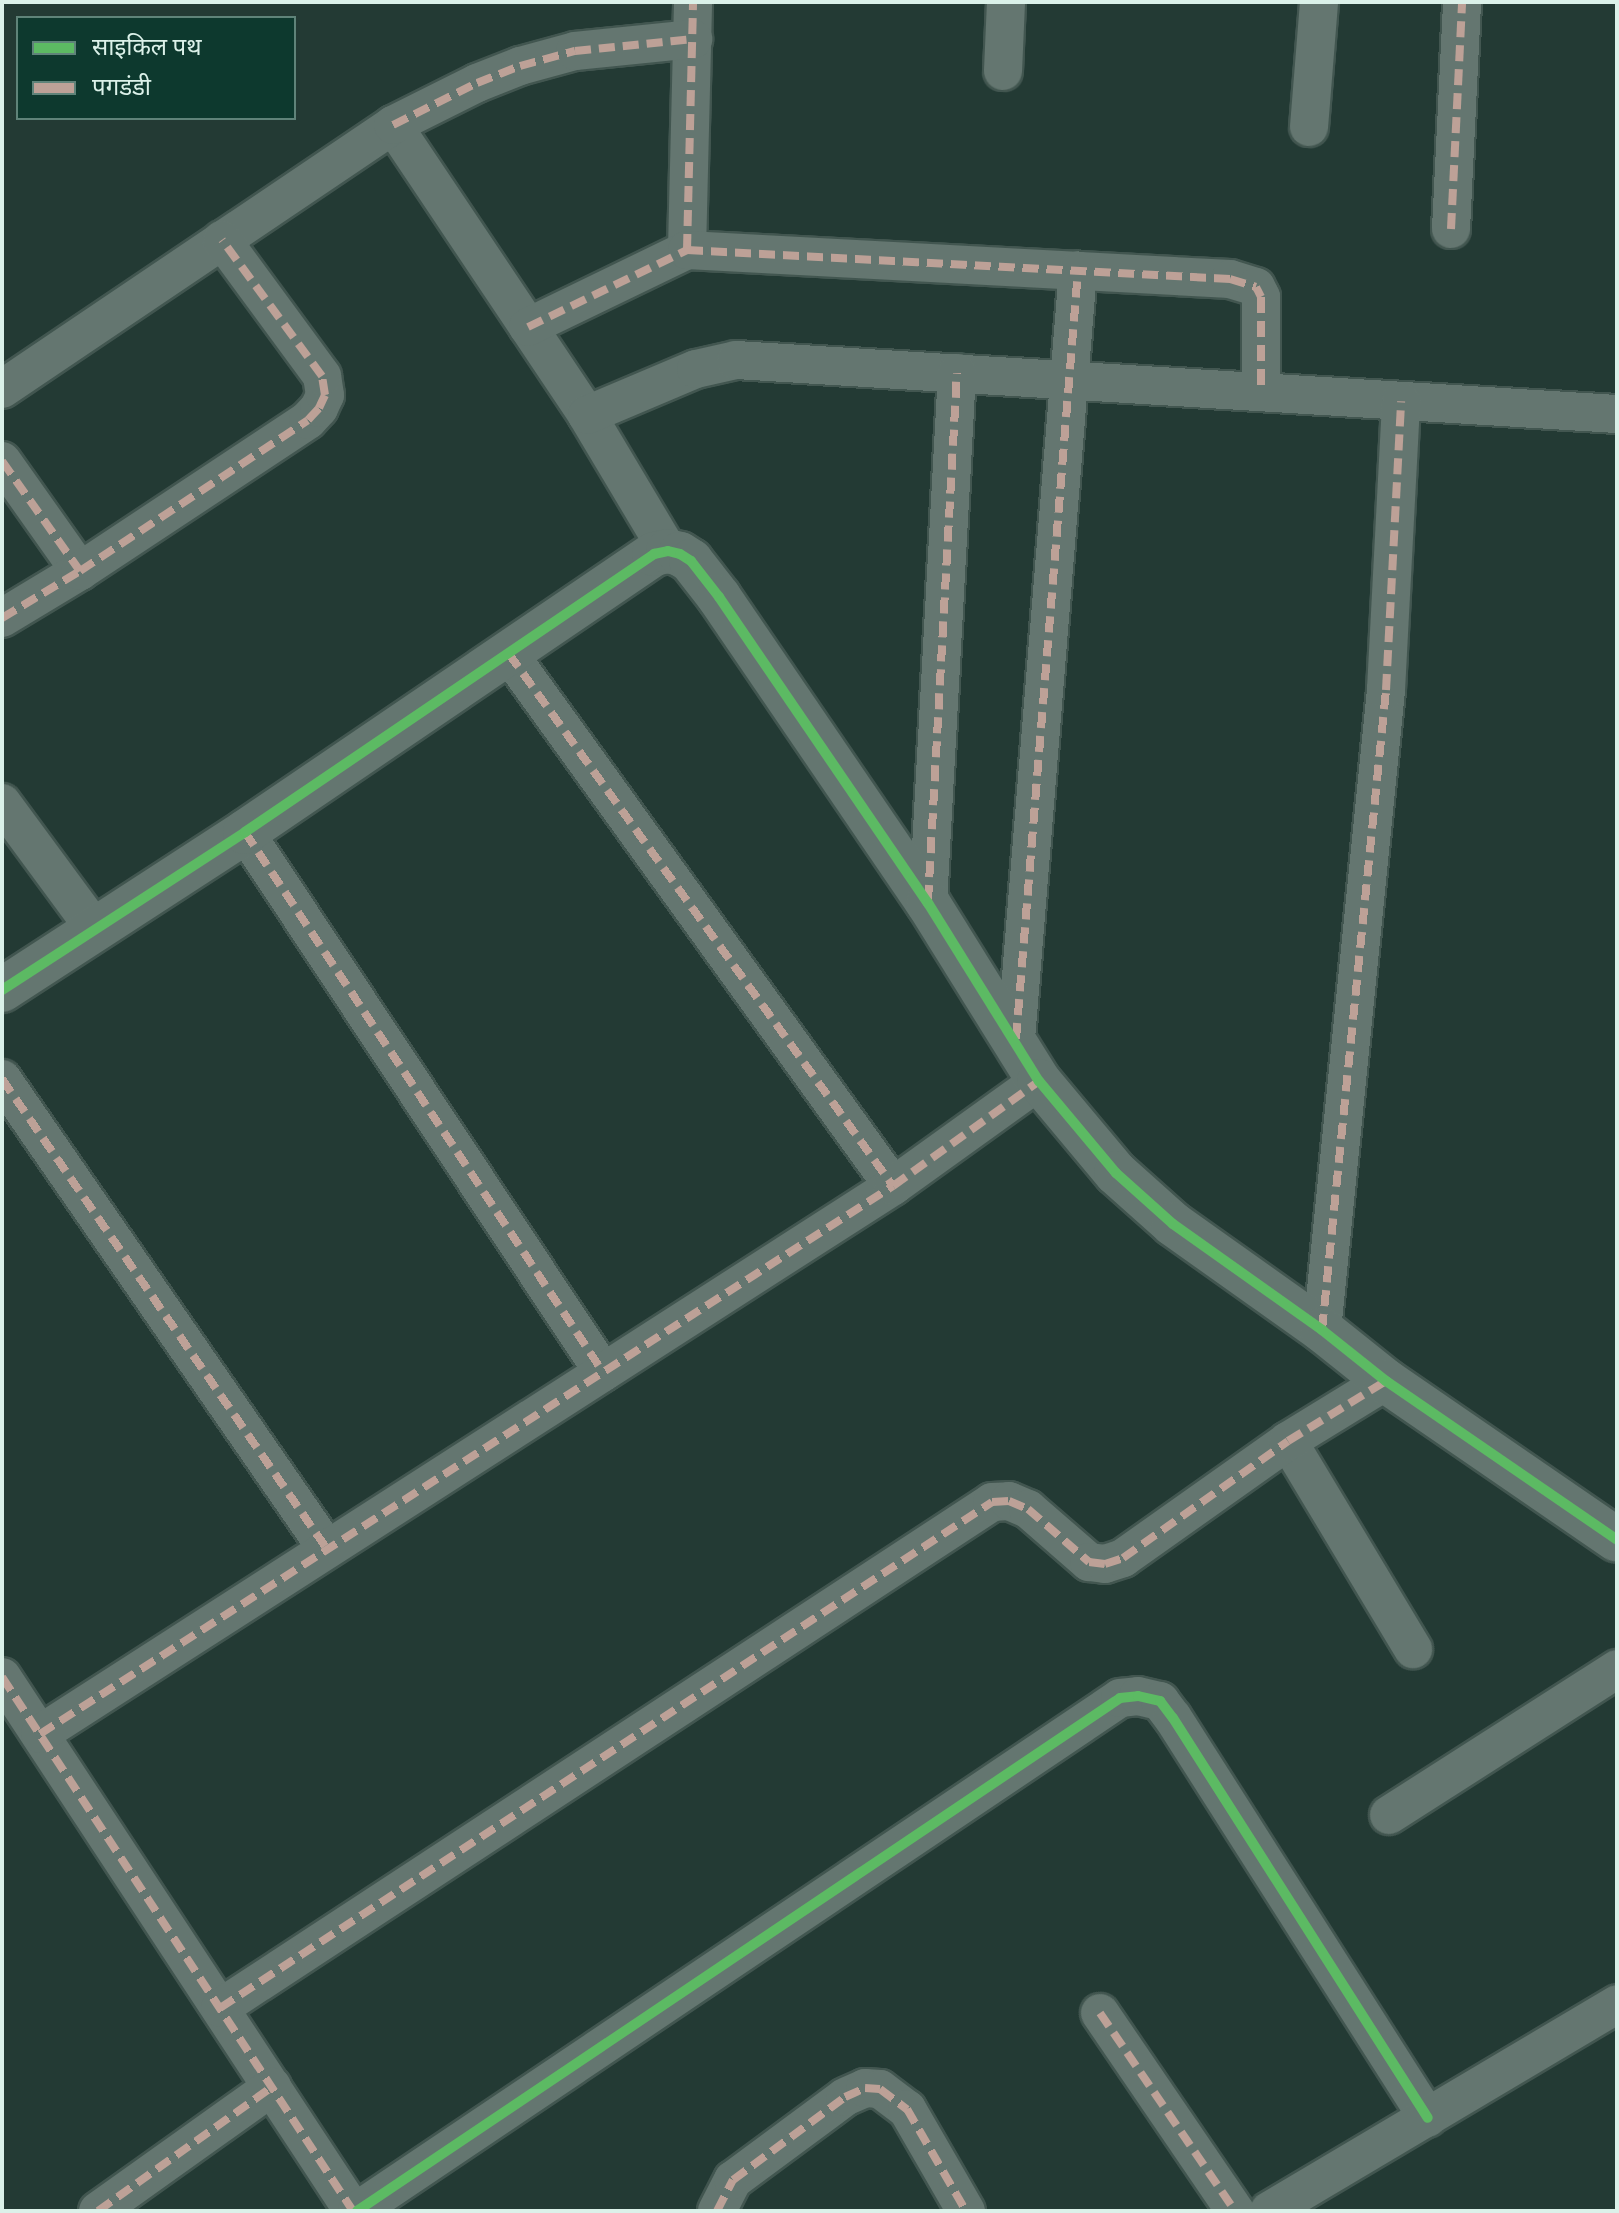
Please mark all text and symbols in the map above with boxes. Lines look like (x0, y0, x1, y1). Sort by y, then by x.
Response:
legend (16, 16, 296, 120)
text: साइकिल पथ (92, 31, 201, 60)
text: पगडंडी (92, 71, 151, 100)

